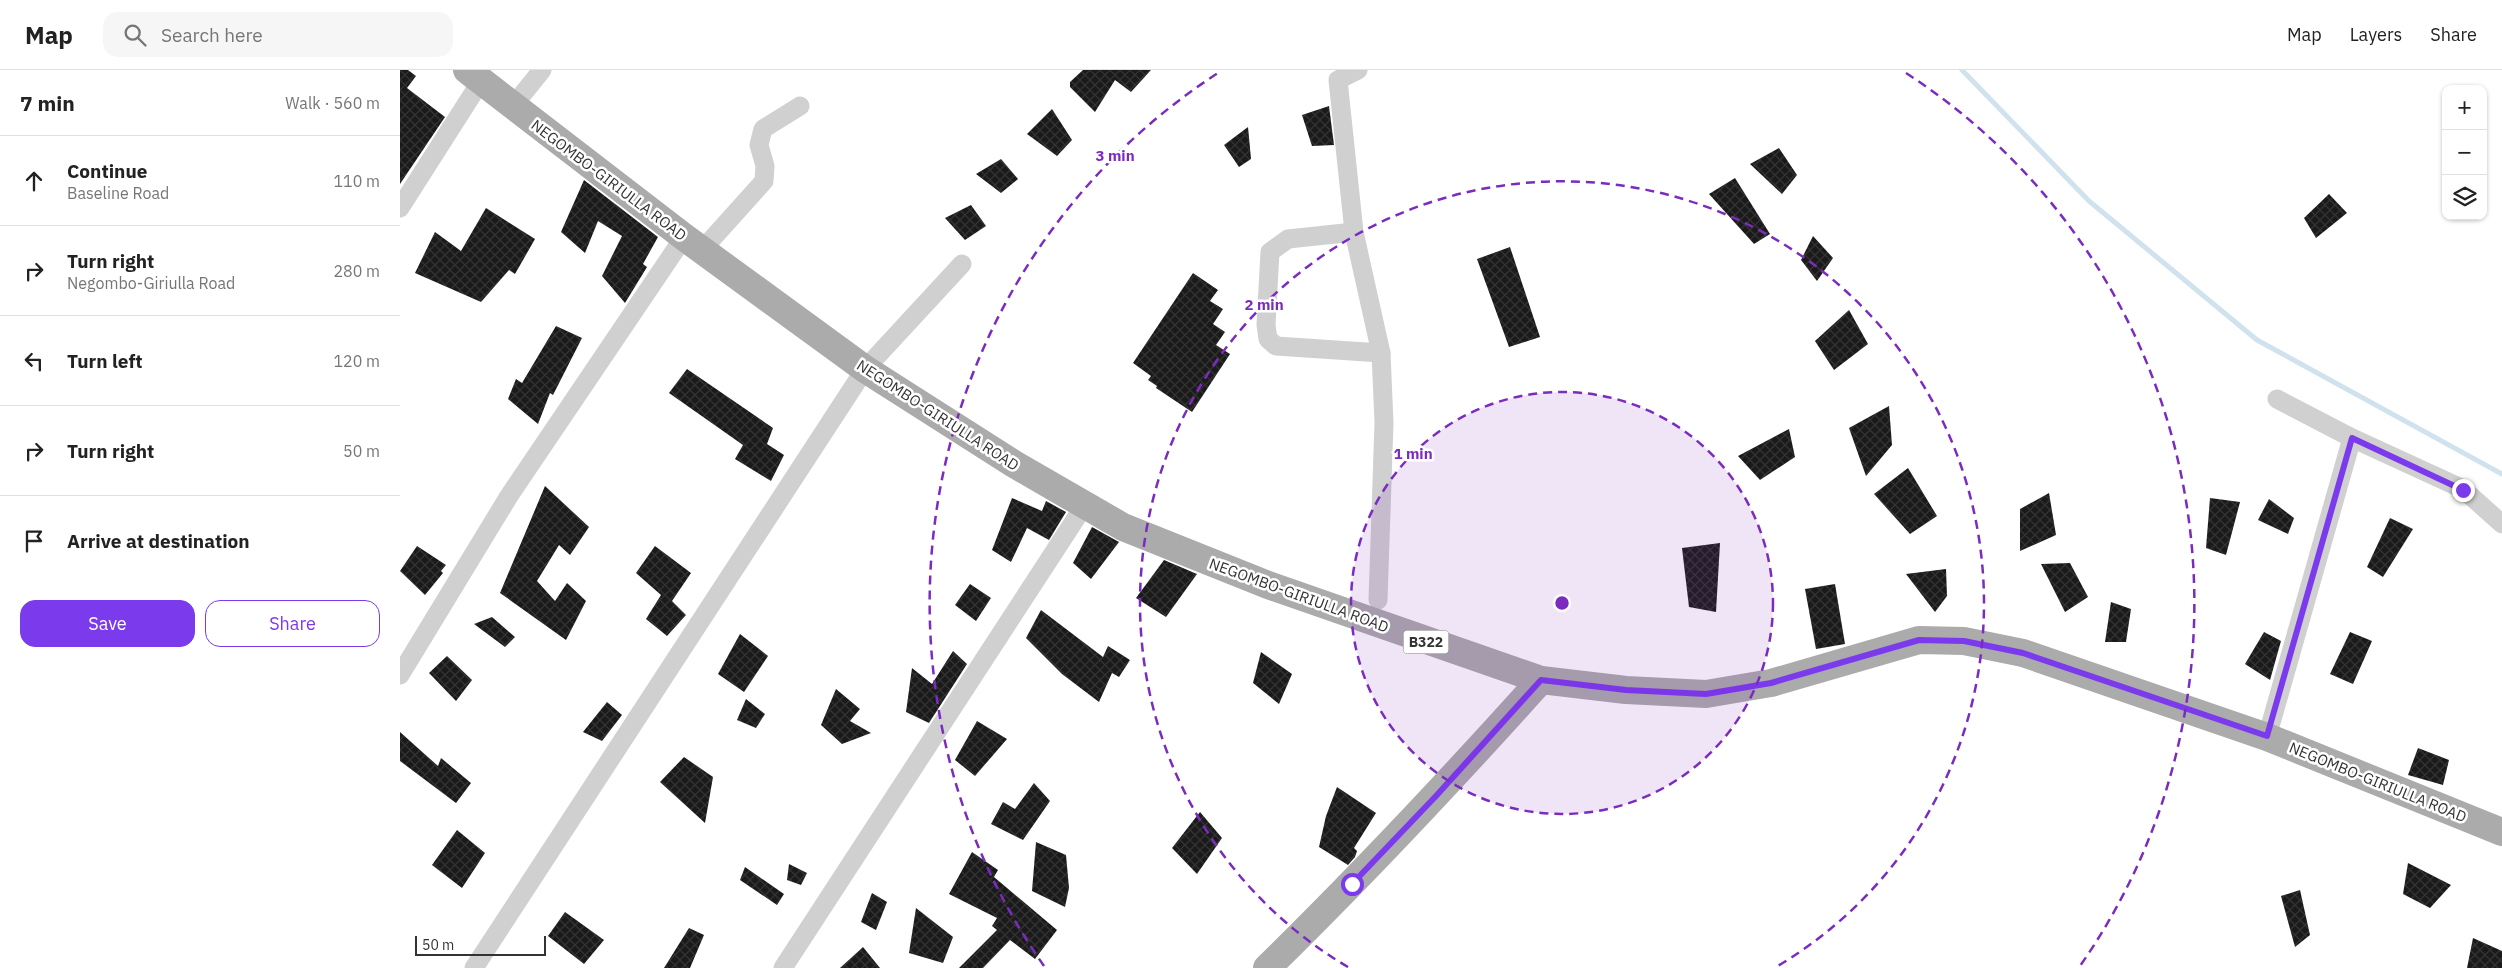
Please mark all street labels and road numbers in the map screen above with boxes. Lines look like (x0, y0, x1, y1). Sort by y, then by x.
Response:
street label: NEGOMBO-GIRIULLA ROAD (528, 115, 690, 245)
street label: NEGOMBO-GIRIULLA ROAD (853, 355, 1023, 475)
street label: NEGOMBO-GIRIULLA ROAD (1207, 554, 1391, 636)
road number: B322 (1404, 630, 1448, 654)
street label: NEGOMBO-GIRIULLA ROAD (2287, 738, 2469, 826)

